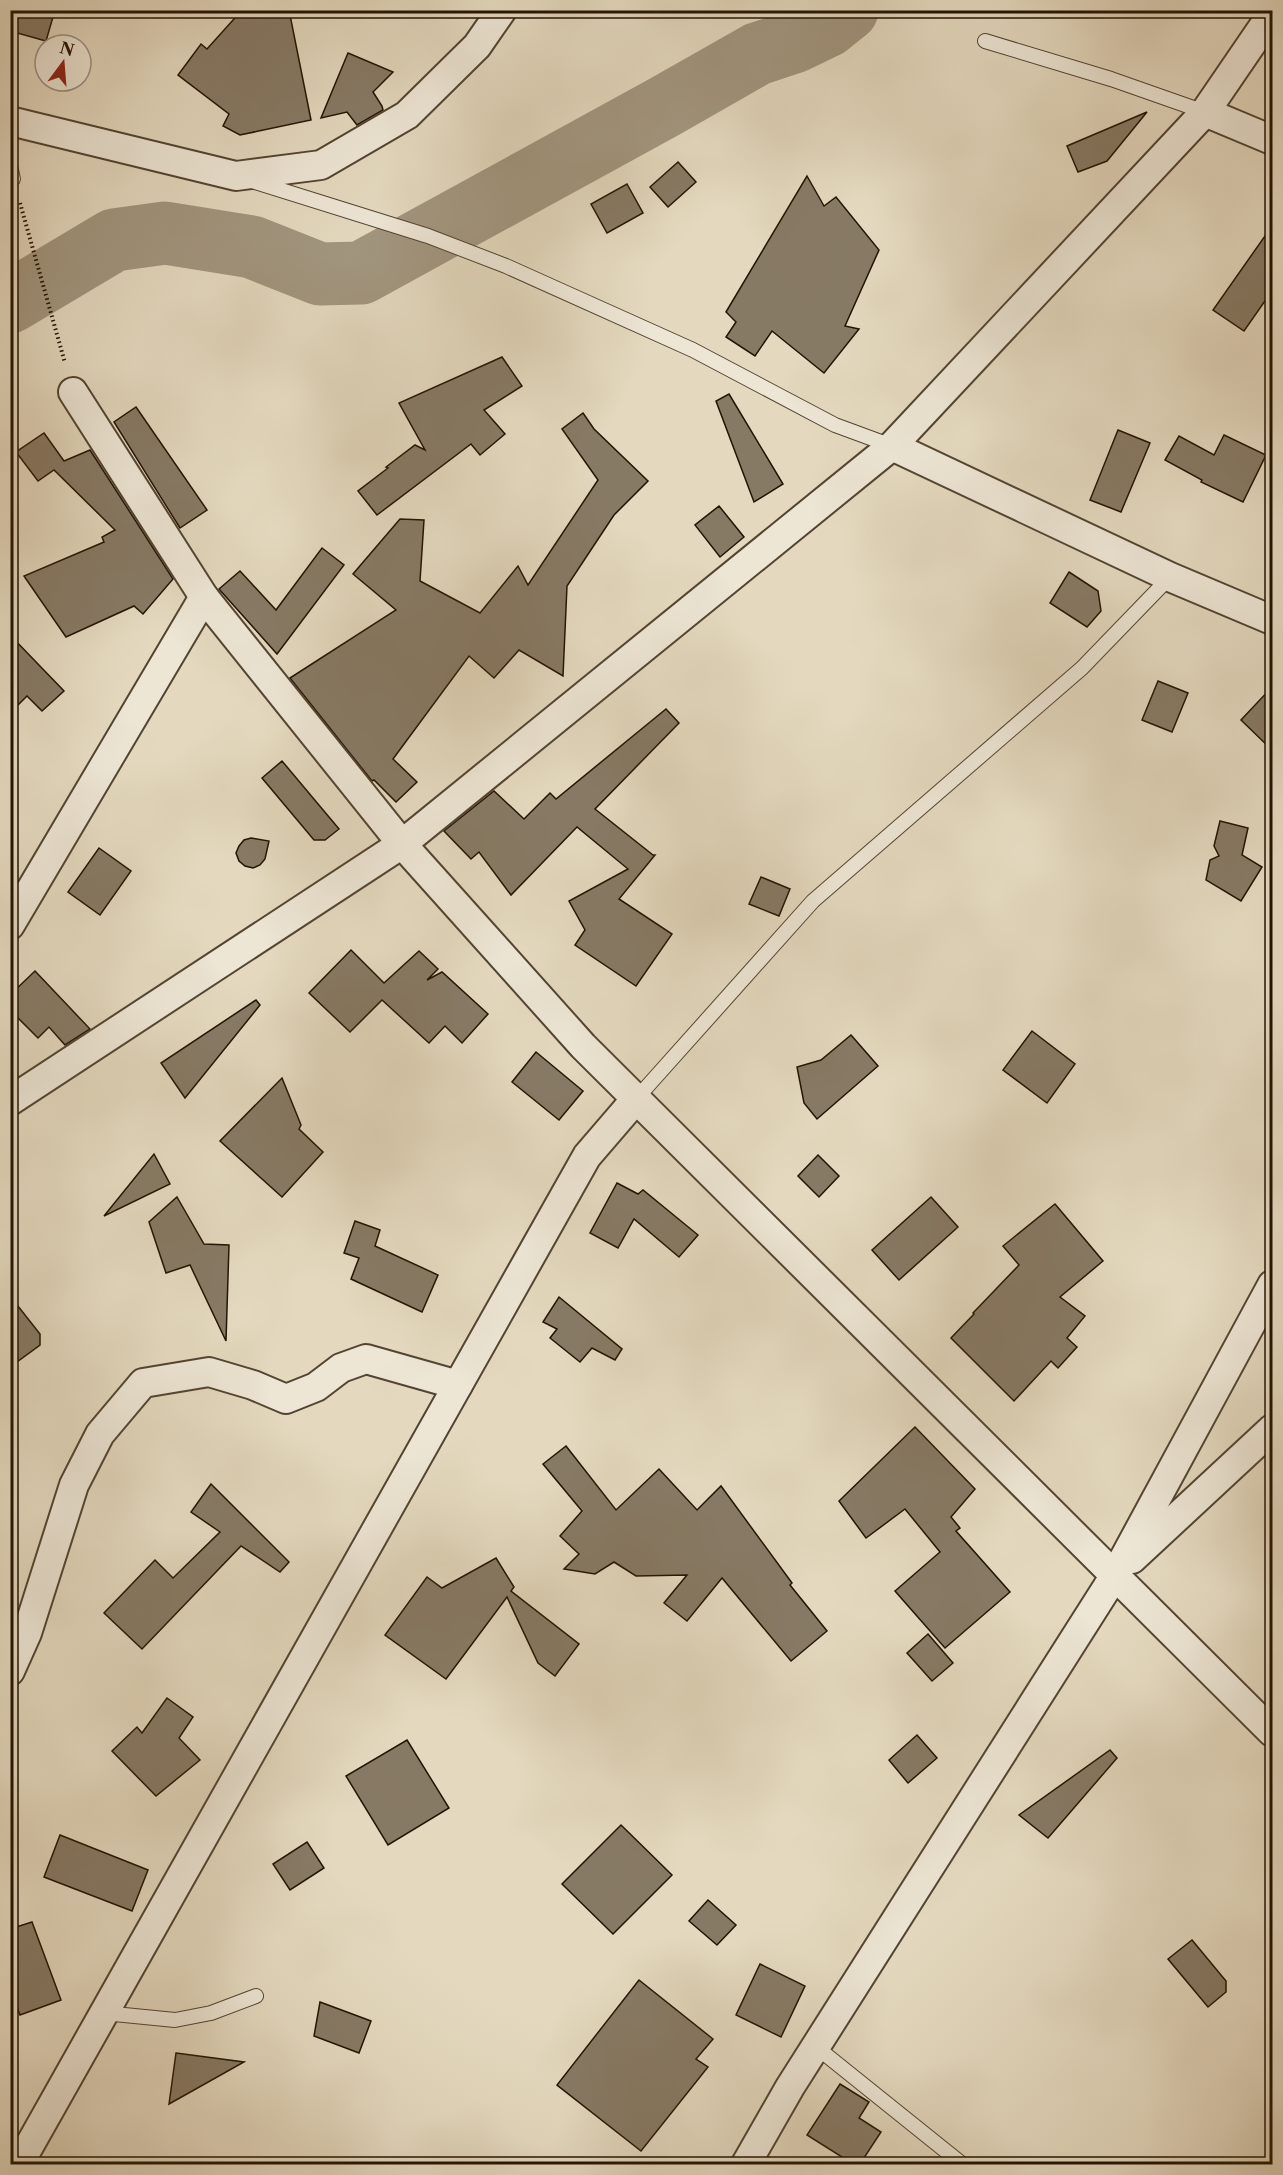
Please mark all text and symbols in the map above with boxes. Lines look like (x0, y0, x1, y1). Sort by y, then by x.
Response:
north arrow (33, 33, 93, 93)
text: N (58, 37, 77, 60)

